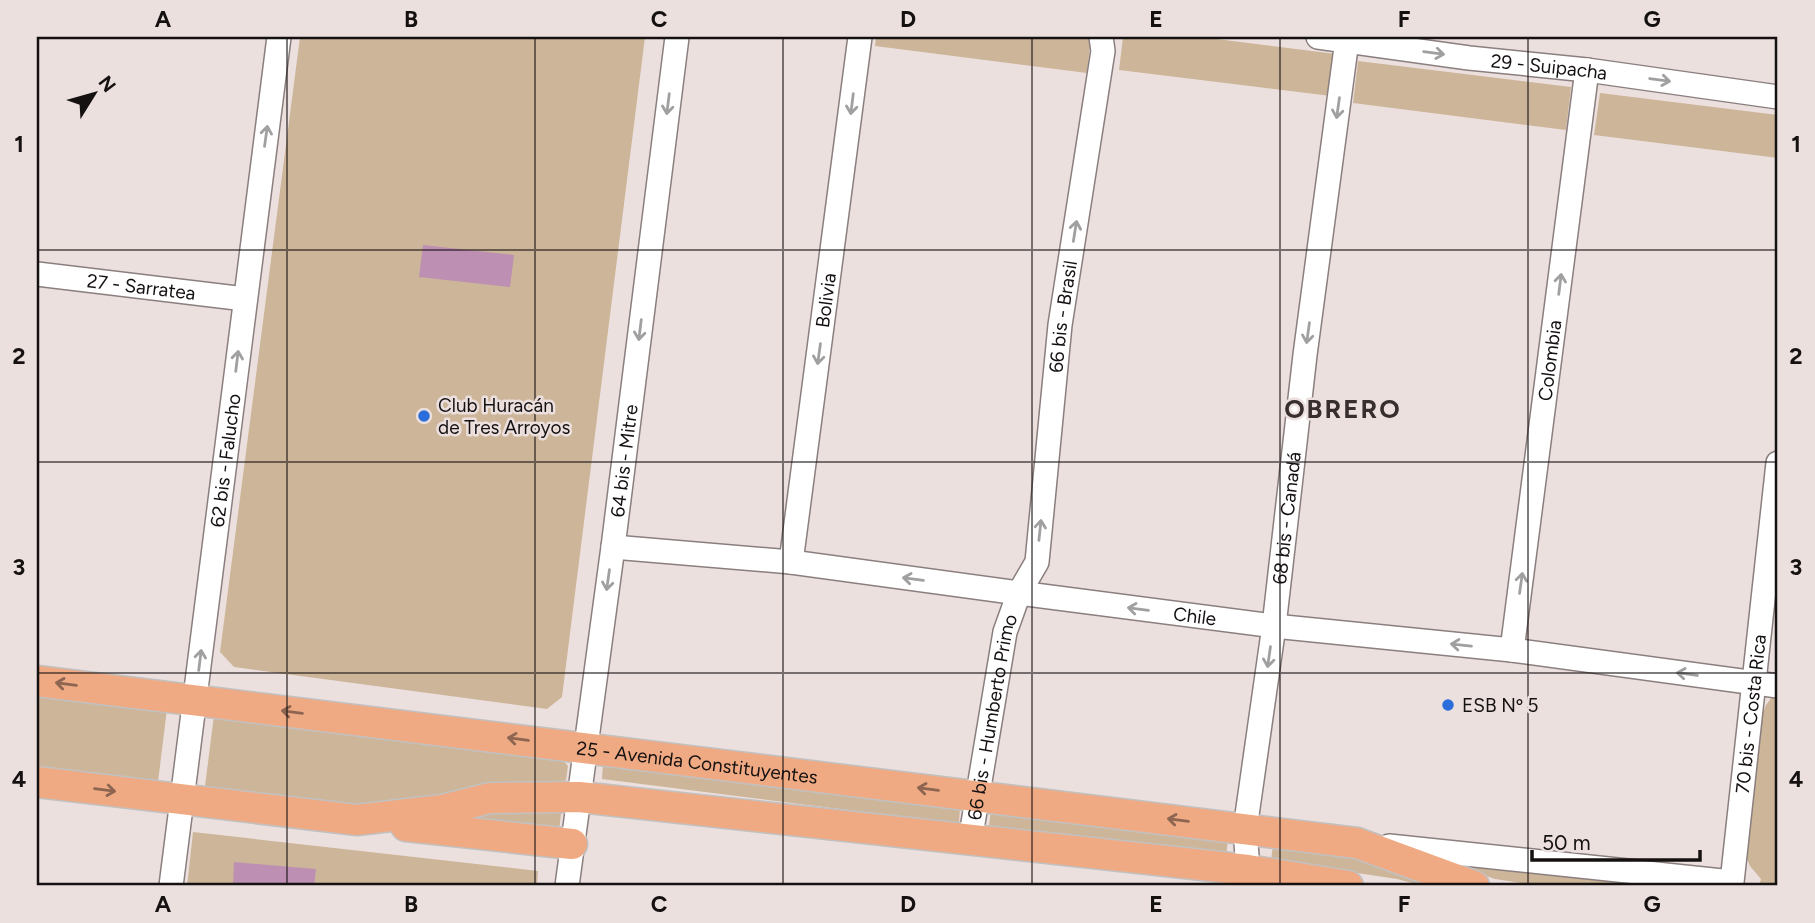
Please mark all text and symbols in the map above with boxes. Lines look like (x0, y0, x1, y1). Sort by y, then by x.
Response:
text: A (155, 5, 172, 33)
text: B (404, 5, 418, 33)
text: C (651, 5, 668, 33)
text: D (900, 5, 916, 33)
text: E (1149, 5, 1163, 33)
text: F (1398, 5, 1411, 33)
text: G (1643, 5, 1661, 33)
one-way arrow (1422, 47, 1445, 60)
street label: 29 - Suipacha (1490, 49, 1609, 84)
north arrow (60, 60, 130, 130)
text: N (94, 71, 121, 97)
one-way arrow (1648, 74, 1671, 87)
one-way arrow (662, 93, 675, 115)
one-way arrow (845, 93, 858, 115)
one-way arrow (1332, 96, 1345, 119)
one-way arrow (260, 125, 273, 147)
text: 1 (14, 130, 24, 158)
text: 1 (1791, 130, 1801, 158)
one-way arrow (1068, 220, 1081, 243)
street label: 66 bis - Brasil (1044, 259, 1081, 374)
street label: 27 - Sarratea (86, 269, 197, 304)
street label: Bolivia (810, 271, 840, 329)
one-way arrow (1553, 273, 1566, 296)
one-way arrow (634, 318, 647, 341)
street label: Colombia (1533, 319, 1566, 402)
one-way arrow (1302, 322, 1315, 344)
text: 2 (12, 342, 26, 370)
one-way arrow (813, 342, 826, 365)
text: 2 (1789, 342, 1803, 370)
one-way arrow (231, 350, 244, 373)
street label: 62 bis - Falucho (205, 392, 245, 529)
district label: OBRERO (1284, 393, 1402, 425)
place label: Club Huracán de Tres Arroyos (438, 394, 570, 439)
street label: 64 bis - Mitre (605, 403, 642, 519)
marker: Club Huracán de Tres Arroyos (416, 408, 432, 424)
street label: 68 bis - Canadá (1267, 450, 1305, 586)
one-way arrow (1034, 519, 1047, 542)
text: 3 (13, 553, 25, 581)
text: 3 (1790, 553, 1802, 581)
one-way arrow (602, 568, 615, 591)
one-way arrow (902, 572, 924, 585)
one-way arrow (1514, 572, 1527, 595)
one-way arrow (1127, 602, 1150, 615)
street label: Chile (1172, 602, 1218, 630)
street label: 66 bis - Humberto Primo (962, 611, 1022, 822)
street label: 70 bis - Costa Rica (1730, 633, 1771, 795)
one-way arrow (1451, 638, 1473, 651)
one-way arrow (1263, 645, 1276, 667)
one-way arrow (193, 649, 206, 672)
one-way arrow (1676, 667, 1699, 680)
one-way arrow (55, 678, 78, 691)
place label: ESB Nº 5 (1462, 694, 1539, 717)
marker: ESB Nº 5 (1440, 697, 1456, 713)
one-way arrow (281, 705, 304, 718)
one-way arrow (507, 733, 530, 746)
street label: 25 - Avenida Constituyentes (575, 736, 819, 788)
text: 4 (12, 765, 26, 793)
text: 4 (1789, 765, 1803, 793)
one-way arrow (93, 783, 115, 796)
one-way arrow (917, 783, 939, 796)
one-way arrow (1167, 814, 1189, 827)
scale bar (1532, 818, 1700, 862)
text: 50 m (1542, 830, 1591, 855)
text: A (155, 890, 172, 918)
text: B (404, 890, 418, 918)
text: C (651, 890, 668, 918)
text: D (900, 890, 916, 918)
text: E (1149, 890, 1163, 918)
text: F (1398, 890, 1411, 918)
text: G (1643, 890, 1661, 918)

